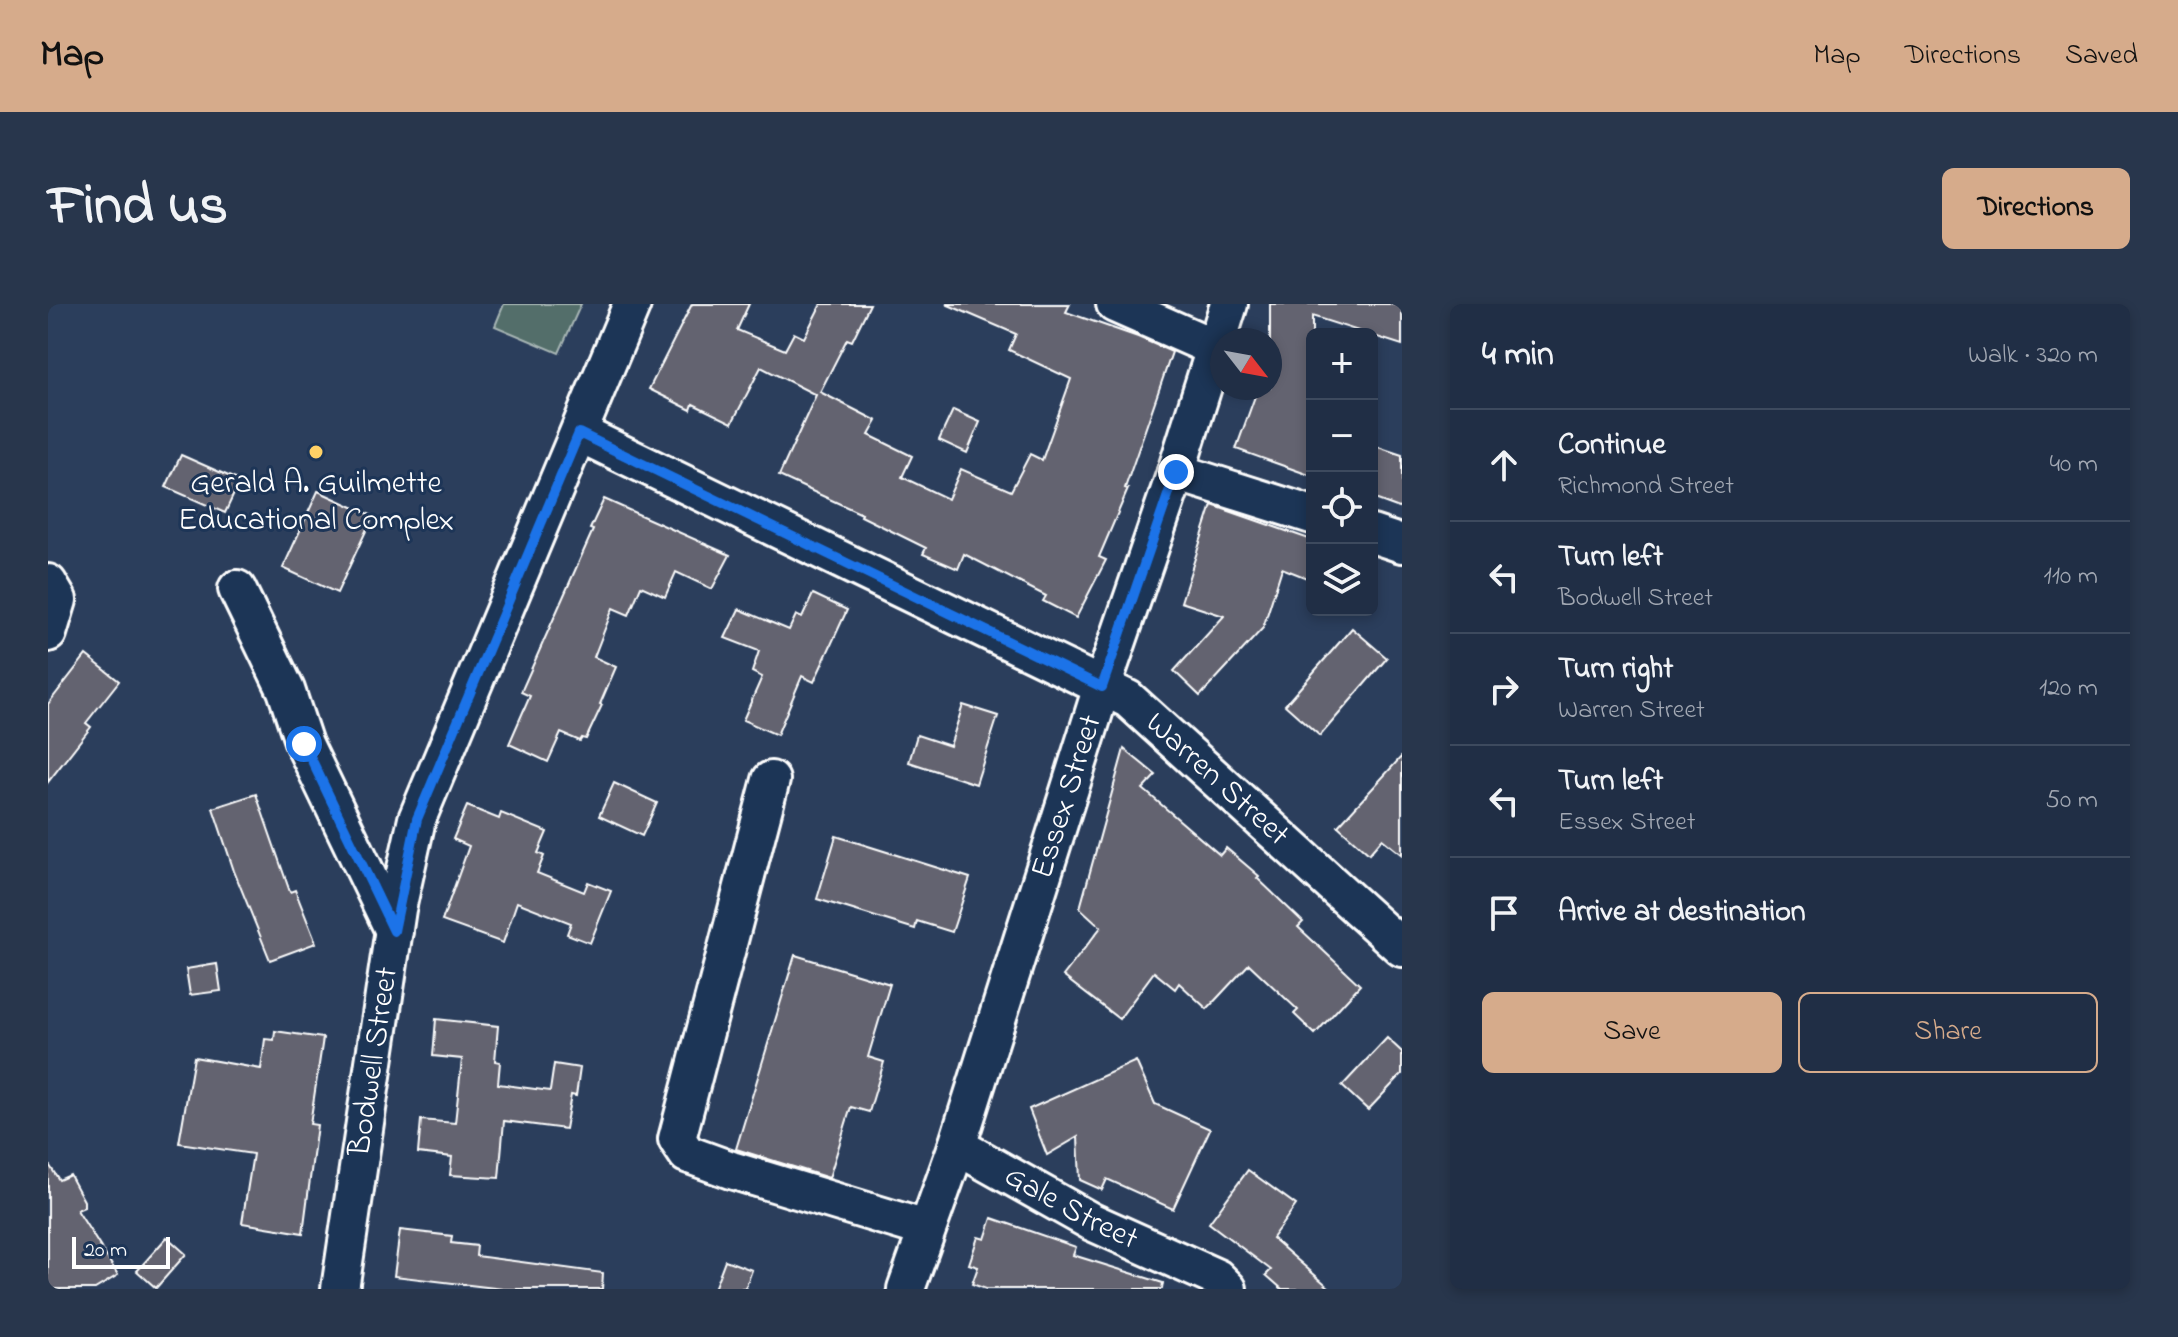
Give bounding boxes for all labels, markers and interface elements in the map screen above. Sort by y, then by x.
text: Map [40,28,104,84]
text: Map [1813,36,1861,77]
text: Directions [1905,36,2021,77]
text: Saved [2065,36,2138,77]
text: Find us [48,168,228,249]
button: Directions [1942,168,2130,249]
north arrow [1210,328,1282,400]
map controls [1306,328,1378,616]
button: + [1306,328,1378,400]
text: 4 min [1482,331,1554,381]
text: Walk · 320 m [1968,337,2098,375]
button: − [1306,400,1378,472]
text: Continue [1558,424,1666,468]
marker: Gerald A. Guilmette Educational Complex [307,443,325,461]
icon: ahead [1482,443,1526,487]
text: 40 m [2049,446,2098,484]
route end [1158,454,1194,490]
place label: Gerald A. Guilmette Educational Complex [178,461,454,545]
text: Richmond Street [1558,468,1734,506]
button: locate [1306,472,1378,544]
text: Turn left [1558,536,1663,580]
button: layers [1306,544,1378,616]
icon: left [1482,555,1526,599]
text: 110 m [2044,558,2098,596]
text: Bodwell Street [1558,580,1713,618]
text: Turn right [1558,648,1673,692]
icon: right [1482,667,1526,711]
text: 120 m [2039,670,2098,708]
text: Warren Street [1558,692,1705,730]
street label: Warren Street [1134,701,1300,858]
street label: Essex Street [1019,709,1115,885]
route start [286,726,322,762]
text: Turn left [1558,760,1663,804]
icon: left [1482,779,1526,823]
text: 50 m [2045,782,2098,820]
text: Essex Street [1558,804,1696,842]
icon: arrive [1482,891,1526,935]
text: Arrive at destination [1558,891,1806,935]
street label: Bodwell Street [337,963,412,1160]
button: Save [1482,992,1782,1073]
button: Share [1798,992,2098,1073]
street label: Gale Street [995,1154,1146,1263]
scale bar [72,1233,170,1269]
text: 20 m [84,1235,127,1267]

